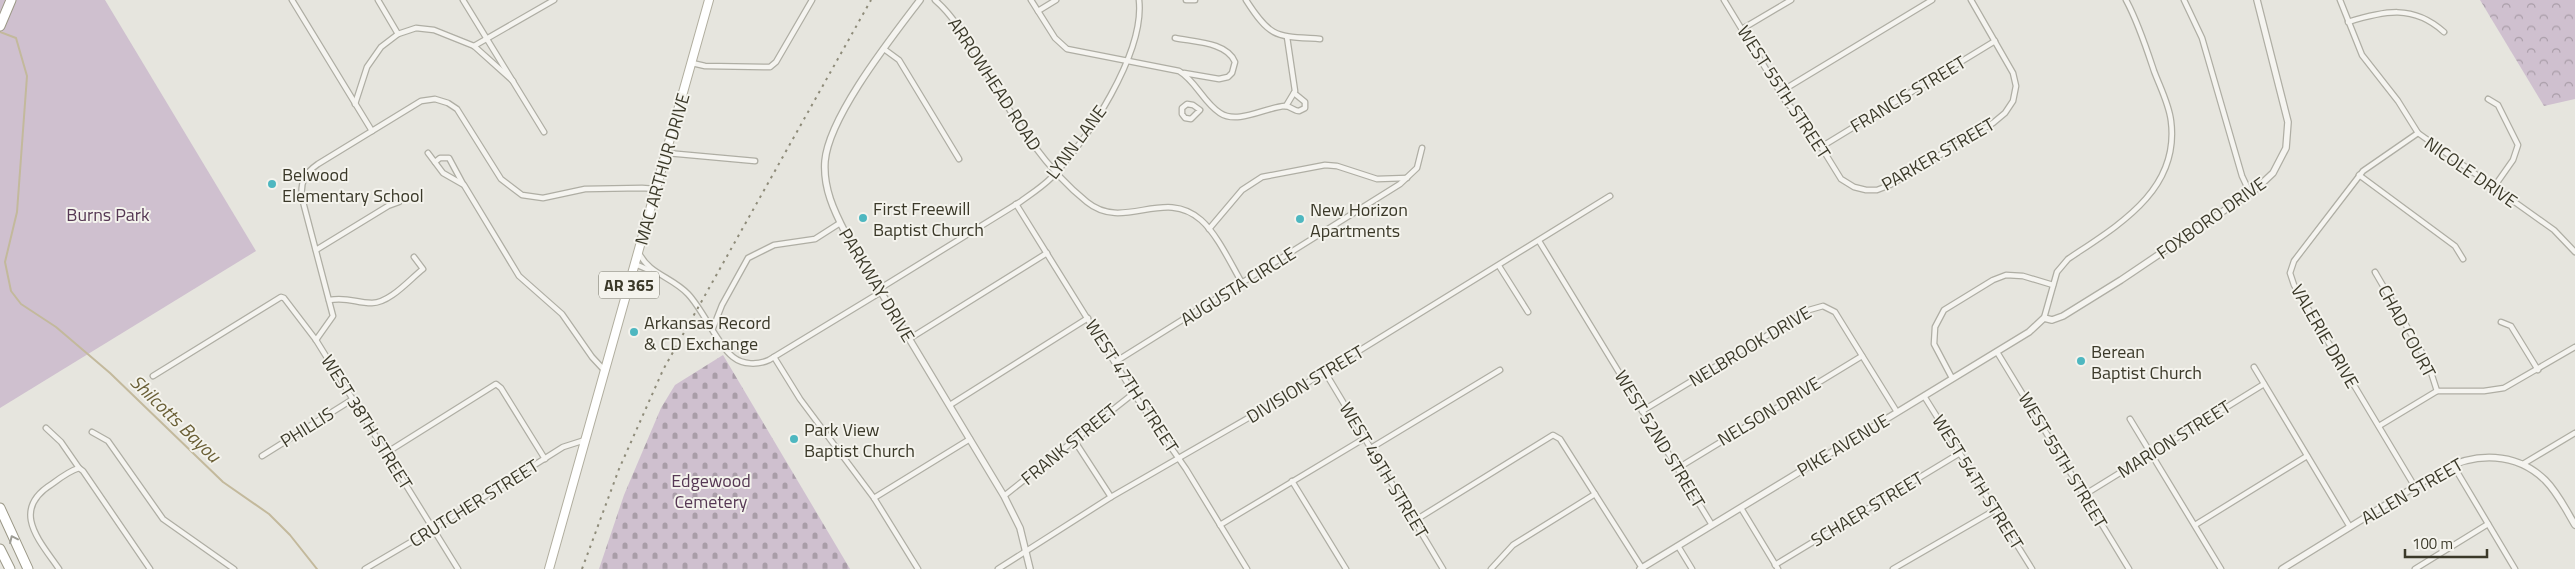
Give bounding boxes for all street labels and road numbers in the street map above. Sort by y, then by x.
street label: ARROWHEAD ROAD [942,12,1048,156]
street label: WEST 55TH STREET [1731,20,1838,165]
street label: FRANCIS STREET [1845,48,1972,139]
street label: MAC ARTHUR DRIVE [627,90,697,248]
street label: LYNN LANE [1039,99,1113,185]
street label: PARKER STREET [1876,110,2000,197]
street label: NICOLE DRIVE [2419,130,2523,214]
street label: FOXBORO DRIVE [2151,170,2271,266]
street label: PARKWAY DRIVE [832,223,922,347]
street label: AUGUSTA CIRCLE [1175,240,1301,332]
road number: AR 365 [599,272,659,298]
street label: VALERIE DRIVE [2284,279,2366,393]
street label: CHAD COURT [2371,280,2443,383]
street label: NELBROOK DRIVE [1684,299,1816,393]
street label: WEST 47TH STREET [1079,314,1186,459]
street label: DIVISION STREET [1241,338,1369,430]
street label: WEST 38TH STREET [315,349,420,495]
street label: WEST 52ND STREET [1608,365,1712,514]
street label: NELSON DRIVE [1712,370,1826,452]
street label: WEST 55TH STREET [2012,387,2115,534]
street label: MARION STREET [2112,393,2236,485]
street label: FRANK STREET [1015,396,1123,491]
street label: WEST 49TH STREET [1333,397,1436,544]
street label: PHILLIS [275,400,339,454]
street label: PIKE AVENUE [1792,407,1894,483]
street label: WEST 54TH STREET [1926,409,2031,555]
street label: ALLEN STREET [2356,451,2468,531]
street label: CRUTCHER STREET [404,452,544,554]
street label: SCHAER STREET [1806,464,1929,553]

